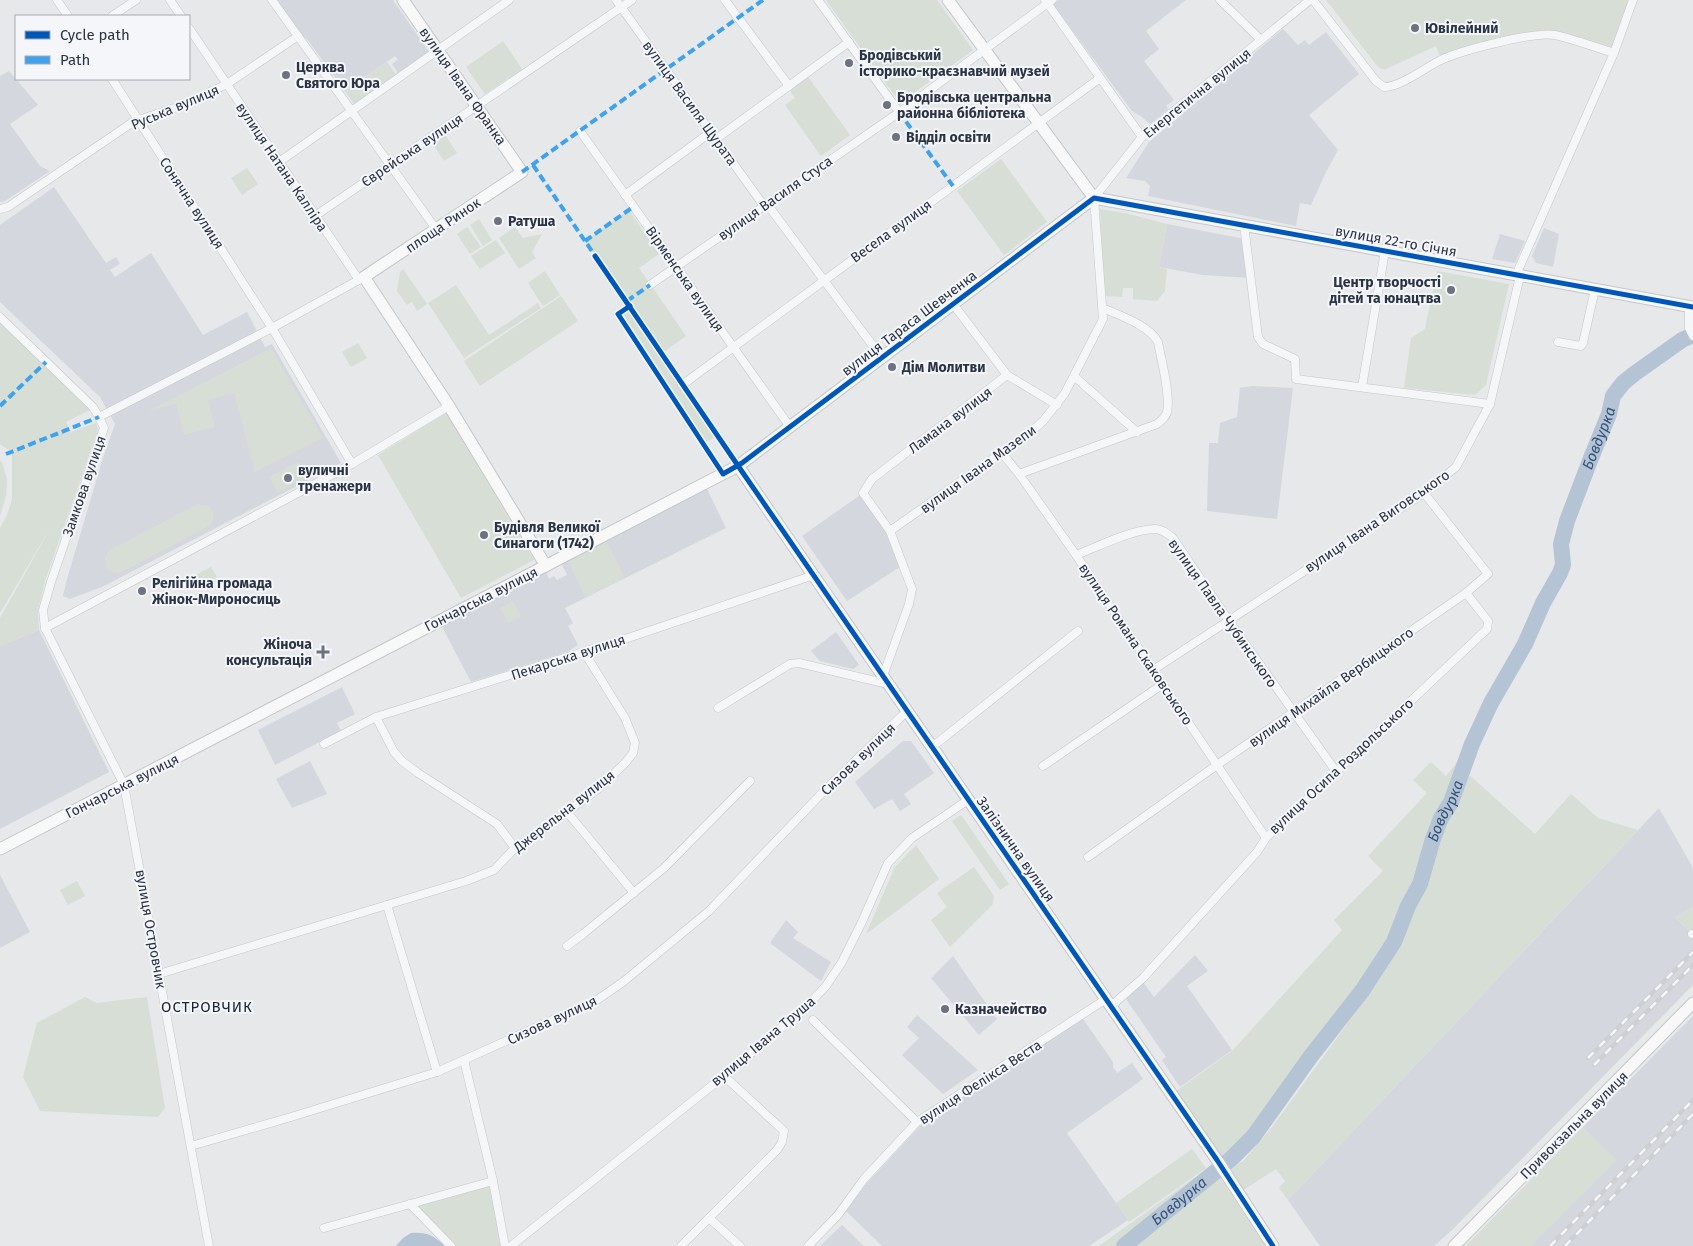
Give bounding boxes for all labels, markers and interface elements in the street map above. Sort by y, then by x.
legend [15,15,190,80]
place label: Ювілейний [1425,20,1499,37]
marker: Ювілейний [1409,22,1421,34]
street label: вулиця Івана Франка [416,24,510,148]
text: Cycle path [60,26,130,44]
street label: вулиця Василя Щурата [639,38,741,169]
street label: Енергетична вулиця [1140,45,1255,142]
place label: Бродівський історико-краєзнавчий музей [859,47,1050,80]
text: Path [60,51,90,69]
marker: Бродівський історико-краєзнавчий музей [843,57,855,69]
place label: Церква Святого Юра [296,59,380,92]
marker: Церква Святого Юра [280,69,292,81]
street label: Руська вулиця [129,81,222,134]
place label: Бродівська центральна районна бібліотека [897,89,1052,122]
marker: Бродівська центральна районна бібліотека [881,99,893,111]
street label: вулиця Натана Калліра [232,100,331,235]
street label: Єврейська вулиця [358,110,466,191]
place label: Відділ освіти [906,129,991,146]
marker: Відділ освіти [890,131,902,143]
street label: вулиця Василя Стуса [715,153,836,244]
street label: Сонячна вулиця [156,154,228,252]
street label: площа Ринок [402,194,485,257]
street label: Весела вулиця [847,196,935,267]
place label: Ратуша [508,213,556,230]
marker: Ратуша [492,215,504,227]
street label: вулиця 22-го Січня [1334,222,1458,261]
street label: Вірменська вулиця [642,223,727,335]
street label: вулиця Тараса Шевченка [838,267,980,380]
place label: Центр творчості дітей та юнацтва [1330,274,1441,307]
marker: Центр творчості дітей та юнацтва [1445,284,1457,296]
place label: Дім Молитви [901,359,985,376]
marker: Дім Молитви [886,361,898,373]
street label: Ламана вулиця [905,383,995,457]
water label: Бовдурка [1578,405,1619,472]
street label: вулиця Івана Мазепи [917,422,1040,517]
street label: Замкова вулиця [59,434,110,539]
place label: вуличні тренажери [298,462,371,495]
street label: вулиця Івана Виговського [1302,466,1453,576]
marker: вуличні тренажери [282,472,294,484]
place label: Будівля Великої Синагоги (1742) [494,519,601,552]
marker: Будівля Великої Синагоги (1742) [478,529,490,541]
street label: вулиця Павла Чубинського [1165,535,1281,691]
street label: вулиця Романа Скаковського [1075,560,1196,728]
street label: Гончарська вулиця [422,564,541,635]
place label: Релігійна громада Жінок-Мироносиць [151,575,281,608]
marker: Релігійна громада Жінок-Мироносиць [136,585,148,597]
street label: вулиця Михайла Вербицького [1246,624,1417,751]
street label: Пекарська вулиця [509,631,627,684]
place label: Жіноча консультація [226,636,312,669]
marker: Жіноча консультація [316,645,330,659]
street label: вулиця Осипа Роздольського [1266,695,1417,838]
street label: Сизова вулиця [818,720,899,799]
street label: Гончарська вулиця [63,751,182,822]
street label: Джерельна вулиця [510,767,618,857]
water label: Бовдурка [1424,778,1467,844]
street label: Залізнична вулиця [973,793,1058,905]
street label: вулиця Островчик [132,868,169,991]
street label: Сизова вулиця [505,992,600,1049]
street label: вулиця Івана Труша [708,993,819,1090]
district label: ОСТРОВЧИК [161,998,253,1016]
place label: Казначейство [955,1001,1047,1018]
marker: Казначейство [939,1003,951,1015]
street label: вулиця Фелікса Веста [916,1036,1045,1128]
street label: Привокзальна вулиця [1517,1068,1632,1183]
water label: Бовдурка [1148,1173,1210,1229]

